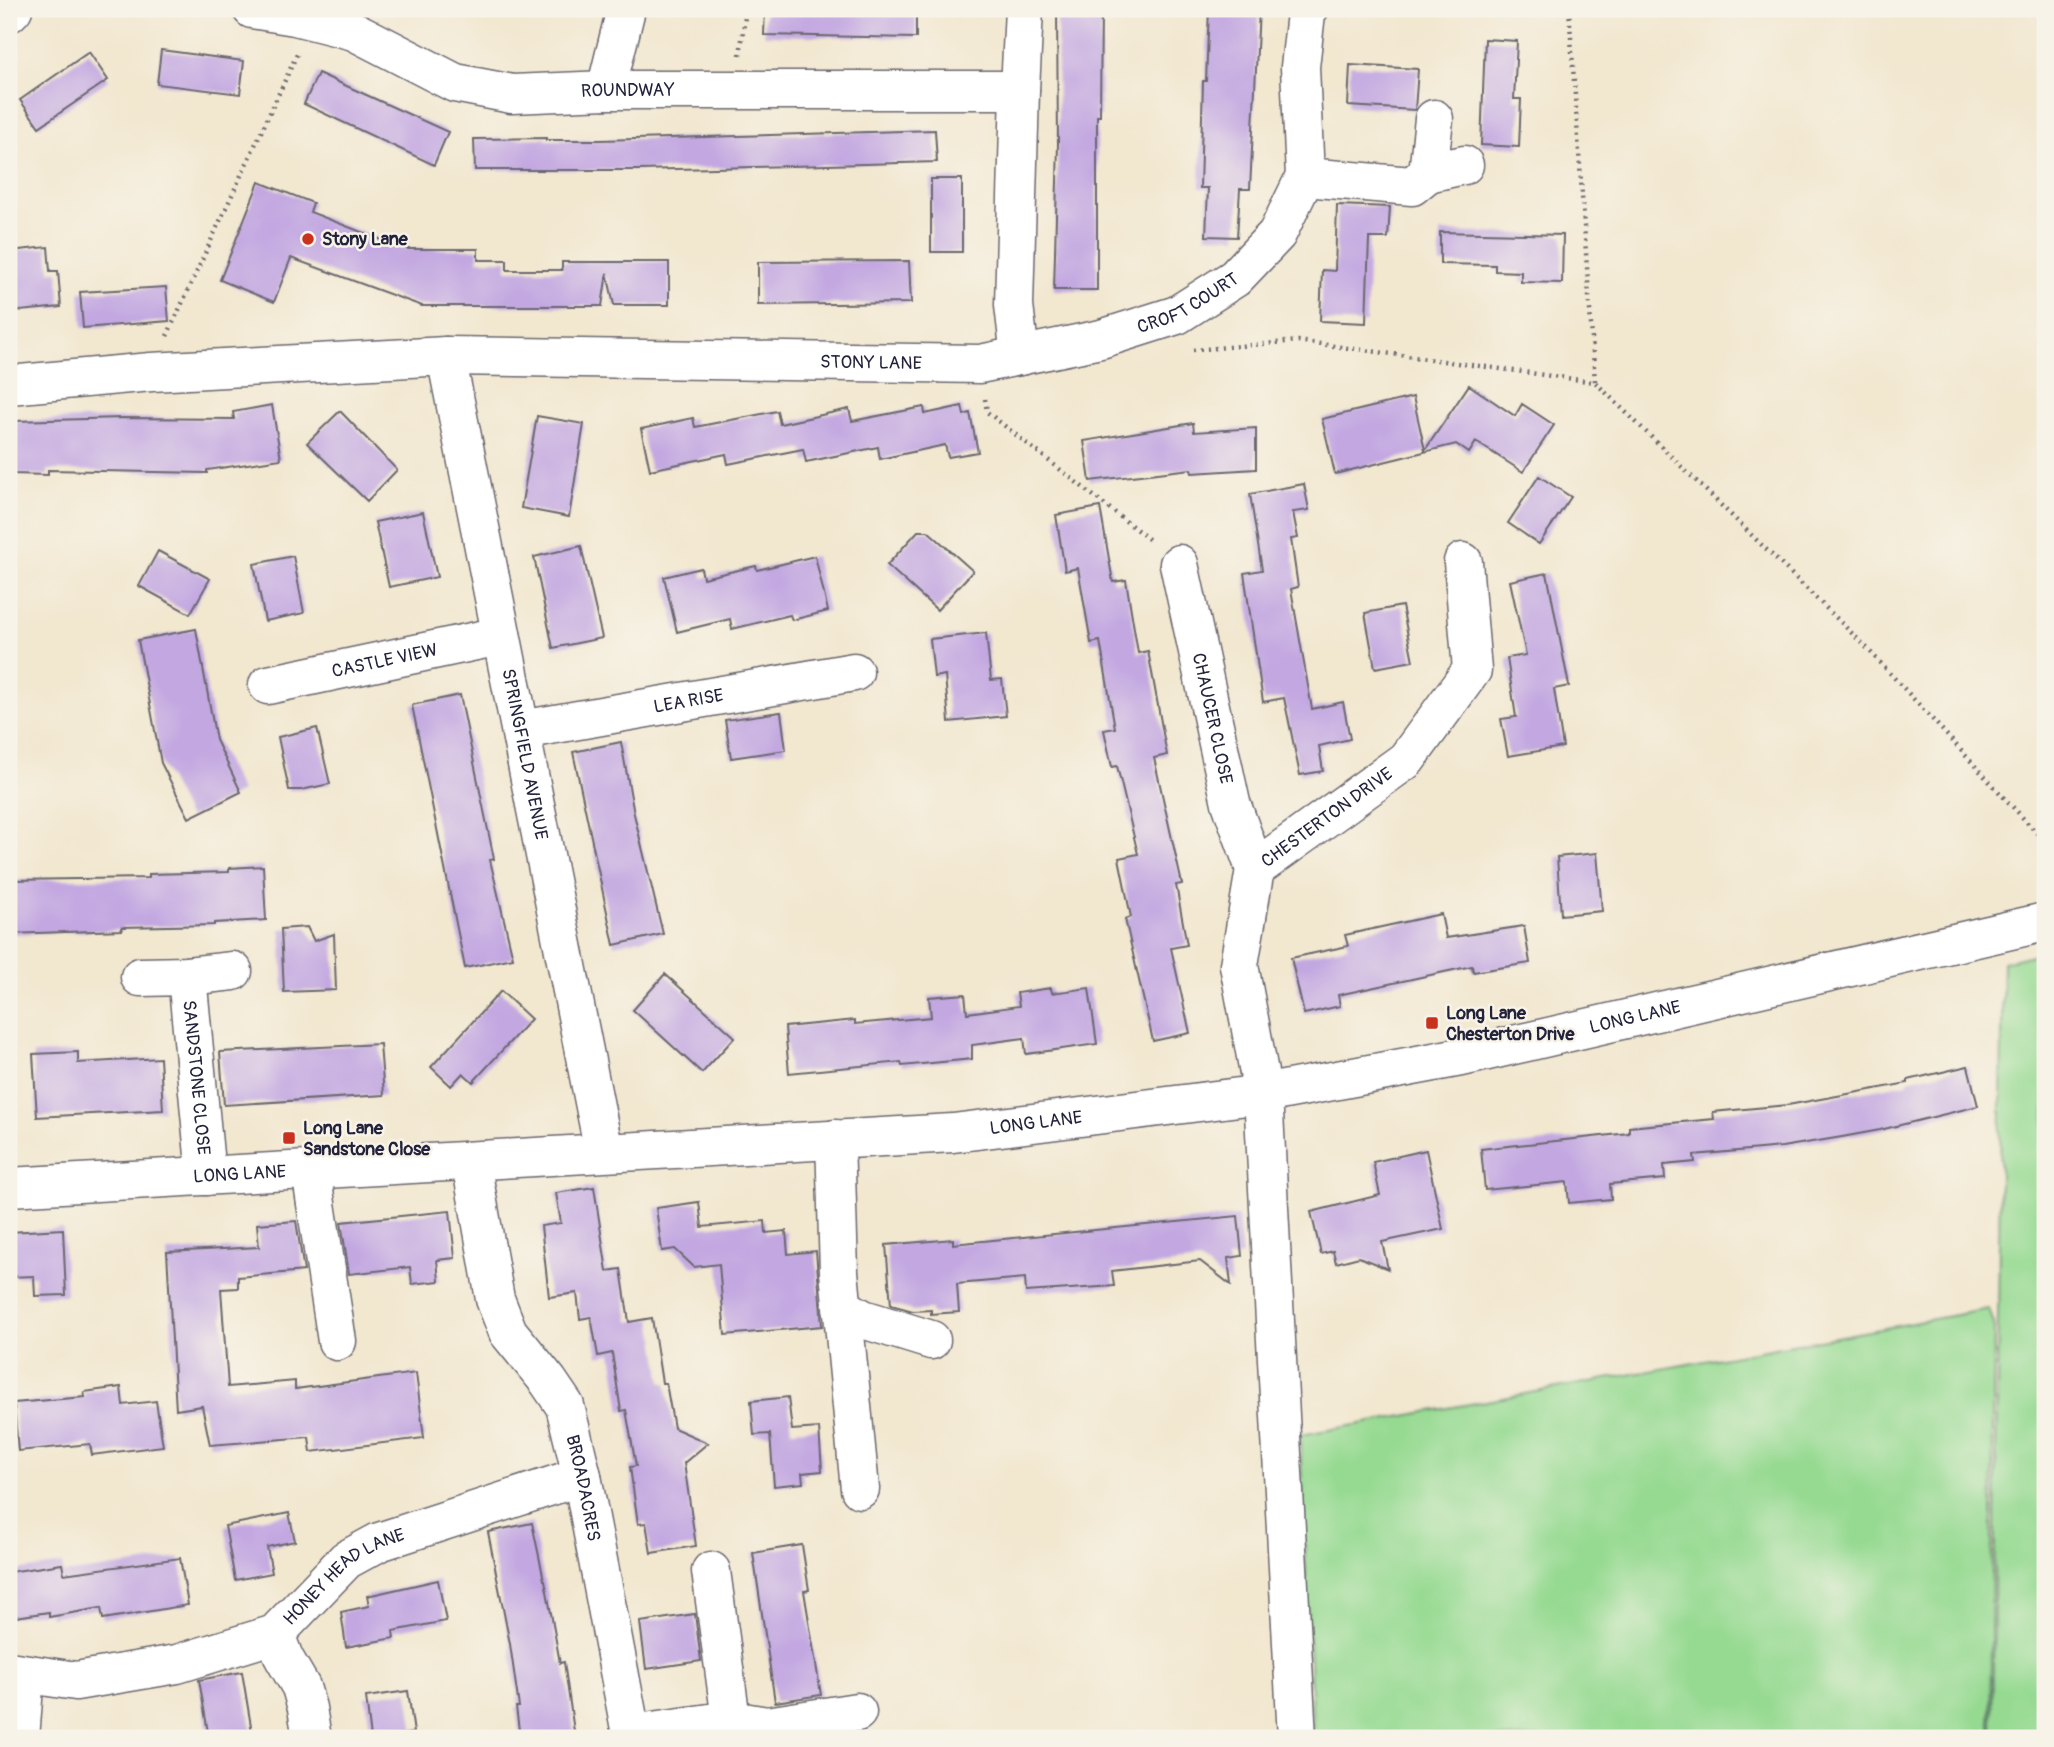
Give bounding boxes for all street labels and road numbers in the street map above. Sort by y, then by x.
street label: ROUNDWAY [581,79,675,103]
street label: CROFT COURT [1134,268,1243,339]
street label: STONY LANE [820,351,922,375]
street label: CASTLE VIEW [330,639,439,683]
street label: CHAUCER CLOSE [1187,651,1238,786]
street label: SPRINGFIELD AVENUE [496,667,553,842]
street label: LEA RISE [652,684,725,719]
street label: CHESTERTON DRIVE [1257,762,1397,873]
street label: LONG LANE [1587,996,1683,1039]
street label: SANDSTONE CLOSE [177,999,215,1156]
street label: LONG LANE [988,1106,1083,1140]
street label: LONG LANE [193,1160,287,1188]
street label: BROADACRES [560,1432,605,1543]
street label: HONEY HEAD LANE [278,1523,408,1630]

